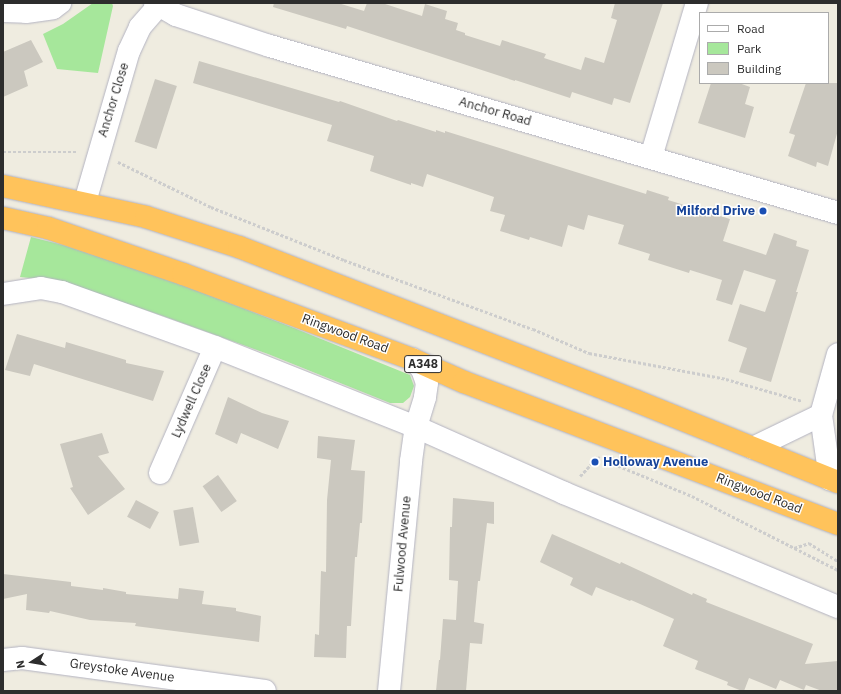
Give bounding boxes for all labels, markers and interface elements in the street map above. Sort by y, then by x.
legend [699,12,829,84]
text: Road [737,21,765,36]
text: Park [737,41,761,56]
street label: Anchor Close [95,61,133,139]
text: Building [737,61,781,76]
street label: Anchor Road [457,94,533,130]
place label: Milford Drive [676,203,755,219]
marker: Milford Drive [758,206,768,216]
street label: Ringwood Road [300,311,390,357]
road number: A348 [404,354,442,374]
street label: Lydwell Close [169,362,215,440]
place label: Holloway Avenue [603,454,708,470]
marker: Holloway Avenue [590,457,600,467]
street label: Ringwood Road [714,470,804,518]
street label: Fulwood Avenue [391,495,415,593]
north arrow [12,642,52,682]
street label: Greystoke Avenue [69,656,175,686]
text: N [13,659,28,670]

